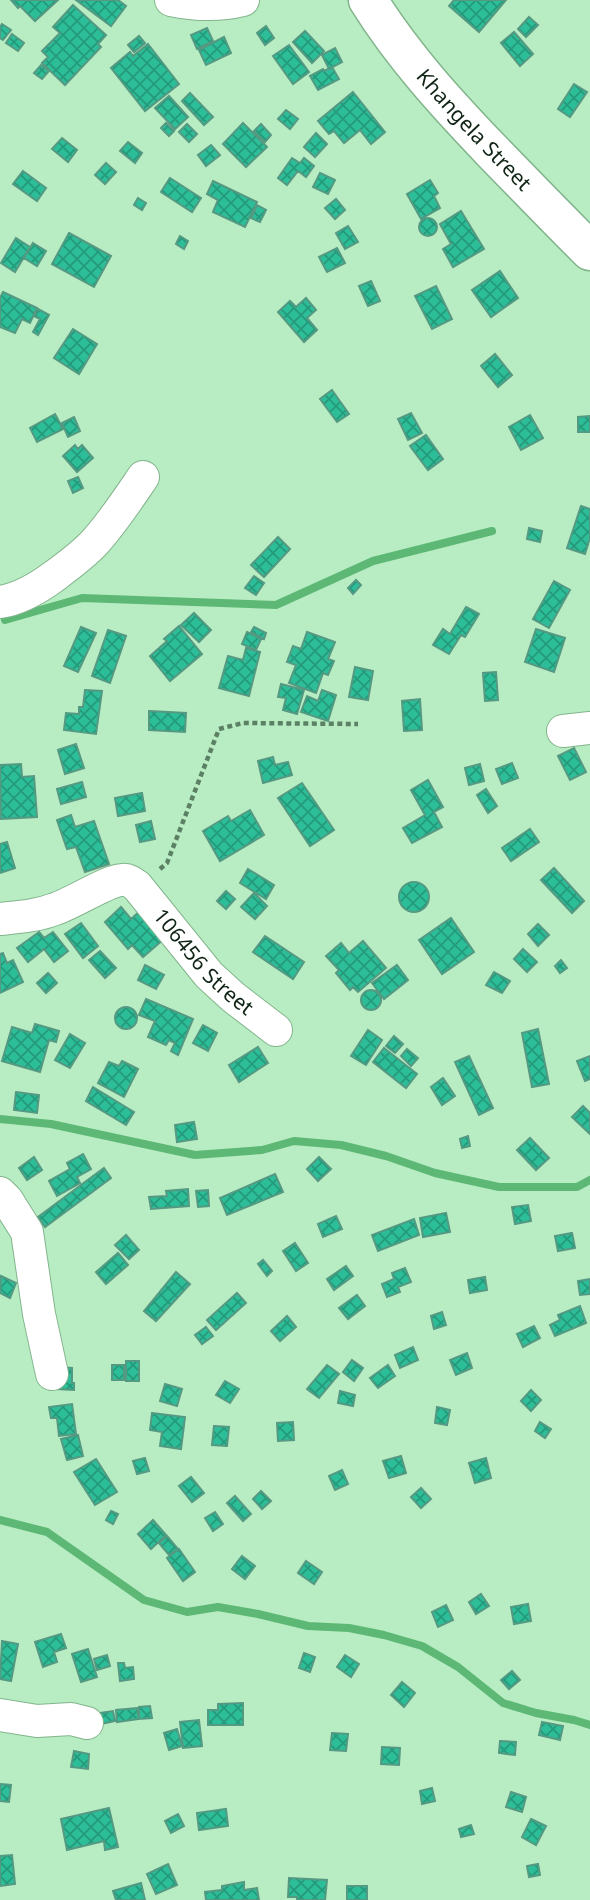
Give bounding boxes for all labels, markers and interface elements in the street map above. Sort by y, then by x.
street label: Khangela Street [411,63,538,197]
street label: 106456 Street [148,902,260,1021]

